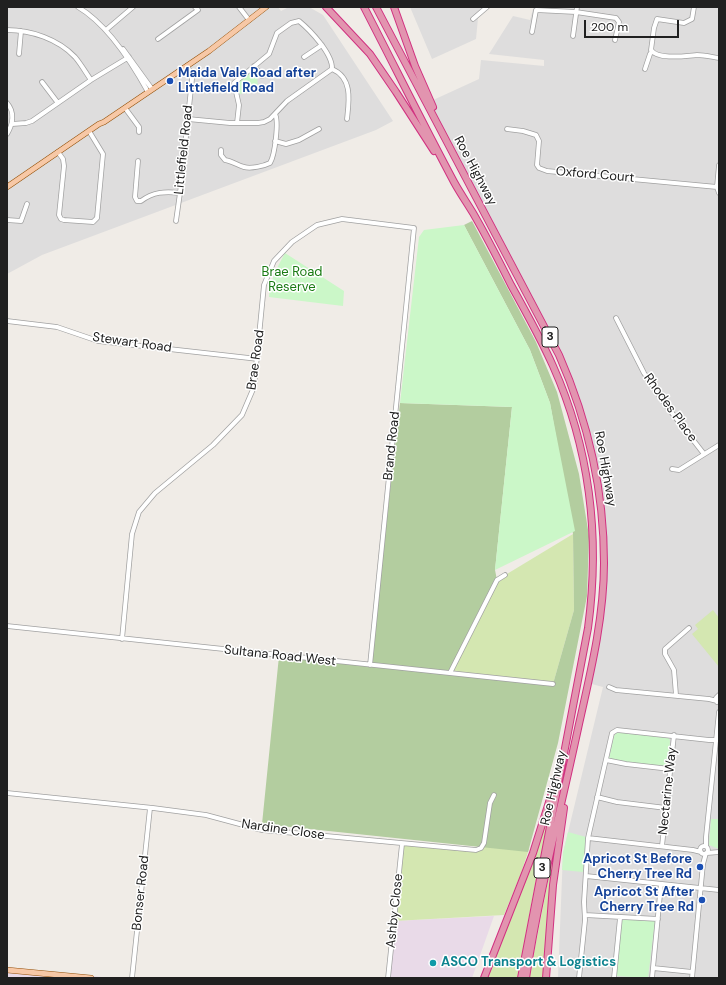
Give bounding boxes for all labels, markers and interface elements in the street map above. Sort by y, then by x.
scale bar [586,12,681,38]
text: 200 m [591,19,628,35]
place label: Maida Vale Road after Littlefield Road [178,66,316,97]
marker: Maida Vale Road after Littlefield Road [165,76,175,86]
street label: Littlefield Road [172,104,196,196]
street label: Roe Highway [450,134,500,208]
street label: Oxford Court [555,164,635,186]
park label: Brae Road Reserve [262,265,322,296]
road number: 3 [542,327,558,347]
street label: Brae Road [244,329,268,391]
street label: Stewart Road [91,330,173,356]
street label: Rhodes Place [640,371,700,445]
street label: Brand Road [381,411,403,481]
street label: Roe Highway [591,430,619,508]
street label: Sultana Road West [223,642,337,670]
street label: Nectarine Way [656,746,680,836]
street label: Roe Highway [538,749,570,827]
street label: Nardine Close [240,816,326,844]
place label: Apricot St Before Cherry Tree Rd [583,852,692,883]
street label: Bonser Road [129,855,153,931]
road number: 3 [534,858,550,878]
marker: Apricot St Before Cherry Tree Rd [695,862,705,872]
street label: Ashby Close [383,873,407,949]
place label: Apricot St After Cherry Tree Rd [594,885,694,916]
marker: Apricot St After Cherry Tree Rd [697,895,707,905]
place label: ASCO Transport & Logistics [441,955,616,971]
marker: ASCO Transport & Logistics [428,958,438,968]

